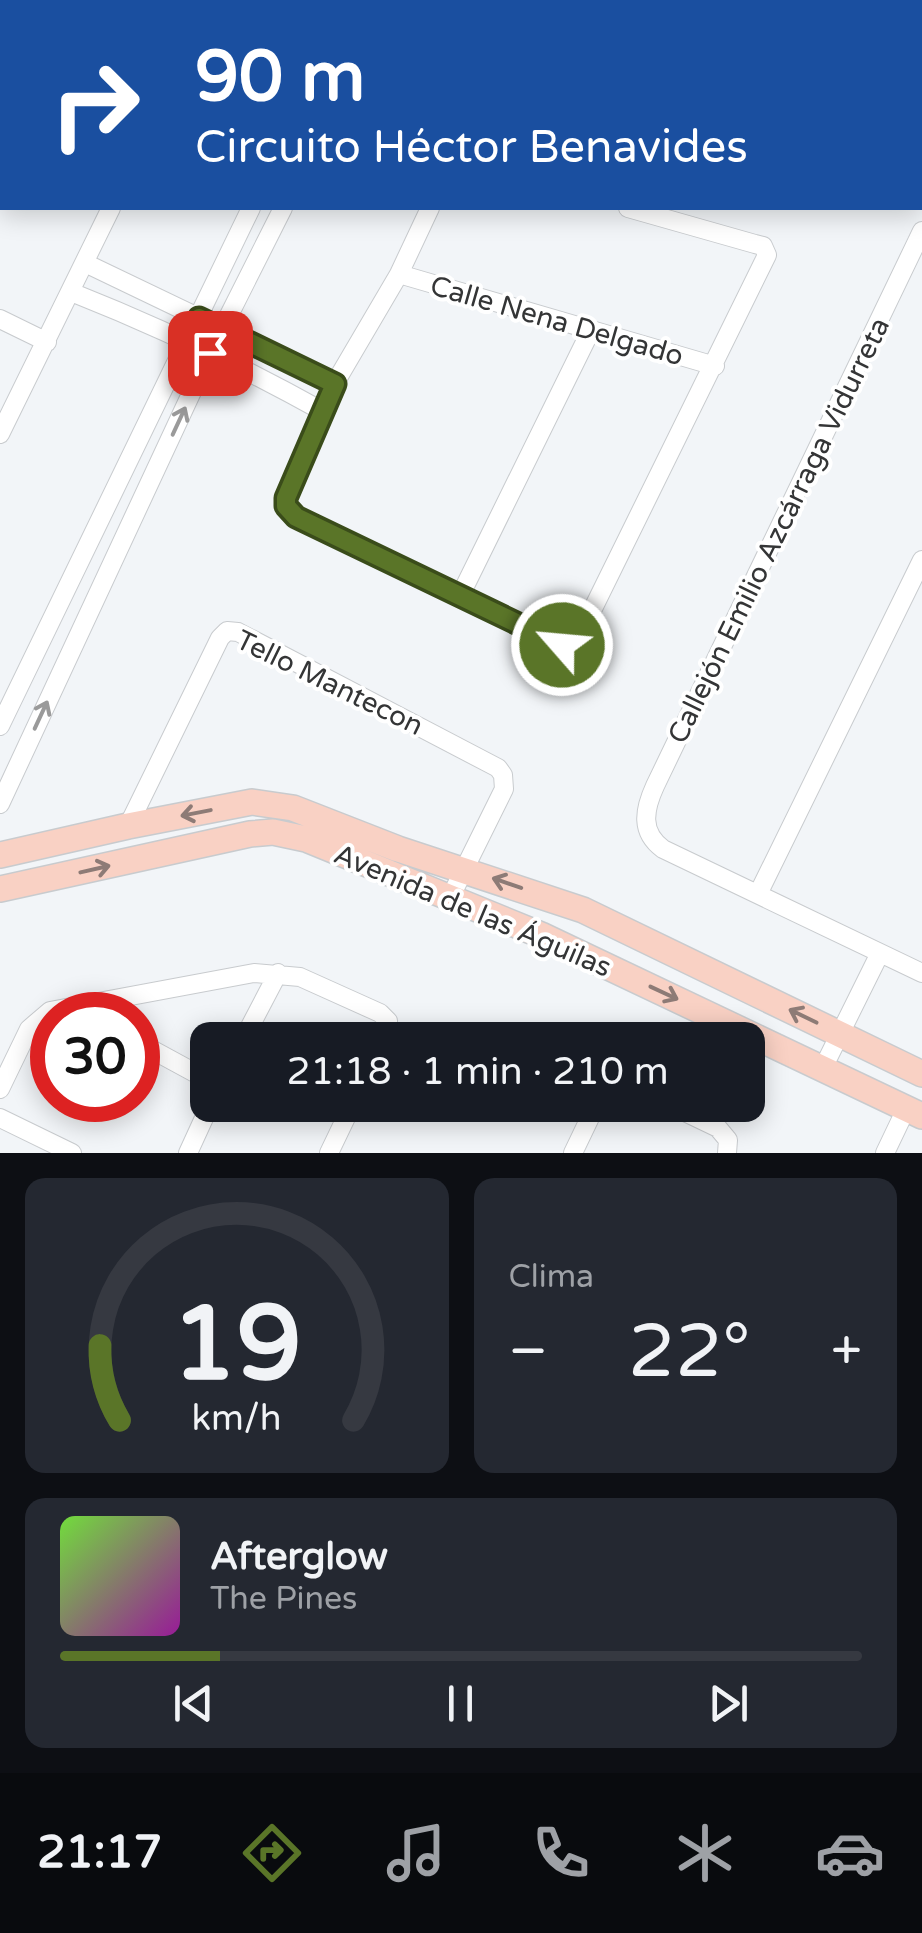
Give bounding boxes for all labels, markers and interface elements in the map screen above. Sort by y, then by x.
text: 90 m [195,36,365,120]
icon: right [30,40,160,170]
text: Circuito Héctor Benavides [195,121,748,175]
street label: Calle Nena Delgado [426,269,687,373]
pin [168,311,253,396]
street label: Callejón Emilio Azcárraga Vidurreta [661,312,897,749]
icon: arrive [183,326,238,381]
one-way arrow [170,407,189,437]
position arrow [510,593,614,697]
street label: Tello Mantecon [230,623,429,743]
one-way arrow [33,701,52,731]
one-way arrow [181,804,213,823]
street label: Avenida de las Águilas [329,837,616,985]
one-way arrow [78,859,110,877]
one-way arrow [491,872,523,890]
one-way arrow [648,984,678,1003]
speed limit sign: 30 [30,992,160,1122]
one-way arrow [788,1006,818,1025]
text: 21:18 · 1 min · 210 m [286,1049,669,1095]
text: Clima [509,1258,594,1296]
text: 19 [171,1283,302,1408]
text: 22° [628,1307,751,1397]
text: − [509,1319,548,1385]
text: + [831,1319,862,1385]
text: km/h [192,1397,282,1440]
text: Afterglow [210,1534,388,1580]
text: The Pines [210,1580,357,1618]
icon: previous [166,1676,221,1731]
icon: pause [433,1676,488,1731]
icon: next [701,1676,756,1731]
icon: directions [237,1818,307,1888]
icon: music [381,1818,451,1888]
icon: phone [526,1818,596,1888]
icon: climate [670,1818,740,1888]
icon: car [815,1818,885,1888]
text: 21:17 [37,1826,162,1880]

